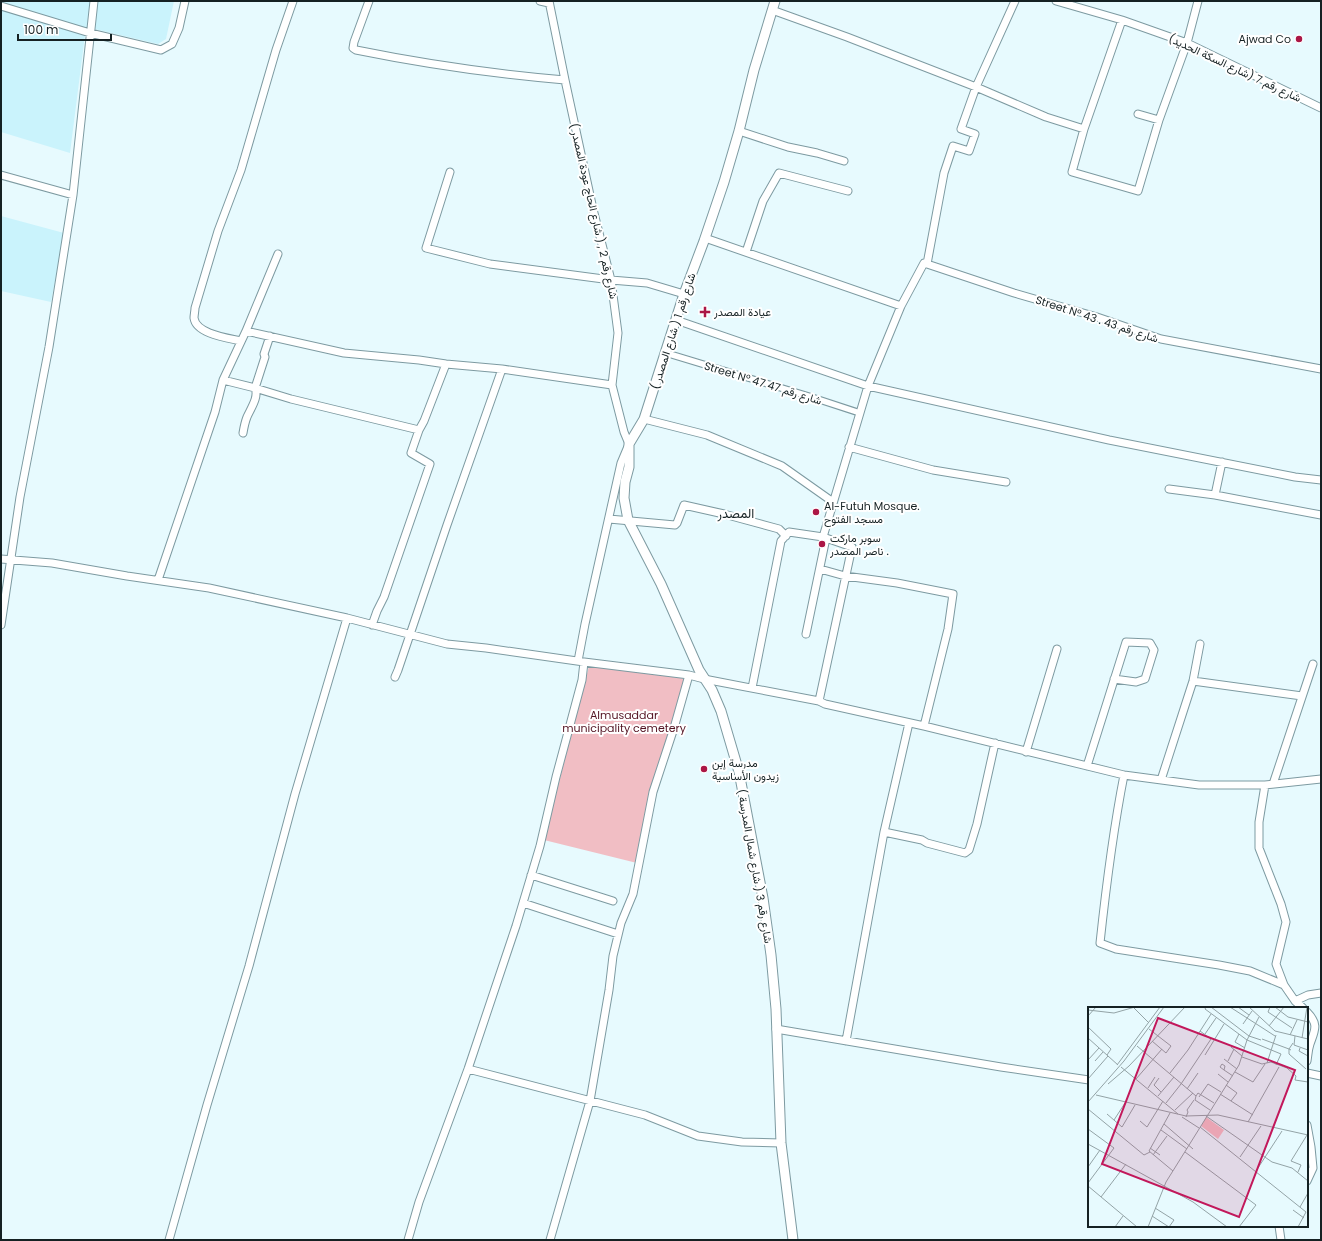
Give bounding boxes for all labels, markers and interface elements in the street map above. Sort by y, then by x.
scale bar [18,16,111,42]
text: 100 m [24,21,58,38]
street label: شارع رقم 7 (شارع السكة الحديد) [1166,30,1304,106]
place label: Ajwad Co [1238,31,1291,47]
marker: Ajwad Co [1294,34,1304,44]
street label: شارع رقم 2 , ( شارع الحاج عودة المصدر ) [566,122,622,301]
street label: شارع رقم 1 ( شارع المصدر ) [647,270,699,391]
street label: Street N° 43 . شارع رقم 43 [1033,292,1161,347]
place label: عيادة المصدر [713,304,771,320]
marker: عيادة المصدر [699,306,711,318]
street label: Street N° 47 شارع رقم 47 [702,357,824,409]
place label: Al-Futuh Mosque. مسجد الفتوح [824,498,920,527]
district label: المصدر [717,504,754,523]
marker: Al-Futuh Mosque. مسجد الفتوح [811,507,821,517]
place label: سوبر ماركت ناصر المصدر . [829,530,889,559]
marker: سوبر ماركت ناصر المصدر . [817,539,827,549]
park label: Almusaddar municipality cemetery [562,707,687,736]
place label: مدرسة إبن زيدون الأساسية [712,755,779,784]
marker: مدرسة إبن زيدون الأساسية [699,764,709,774]
street label: شارع رقم 3 ( شارع شمال المدرسة ) [734,788,777,945]
inset map [1088,1007,1308,1227]

